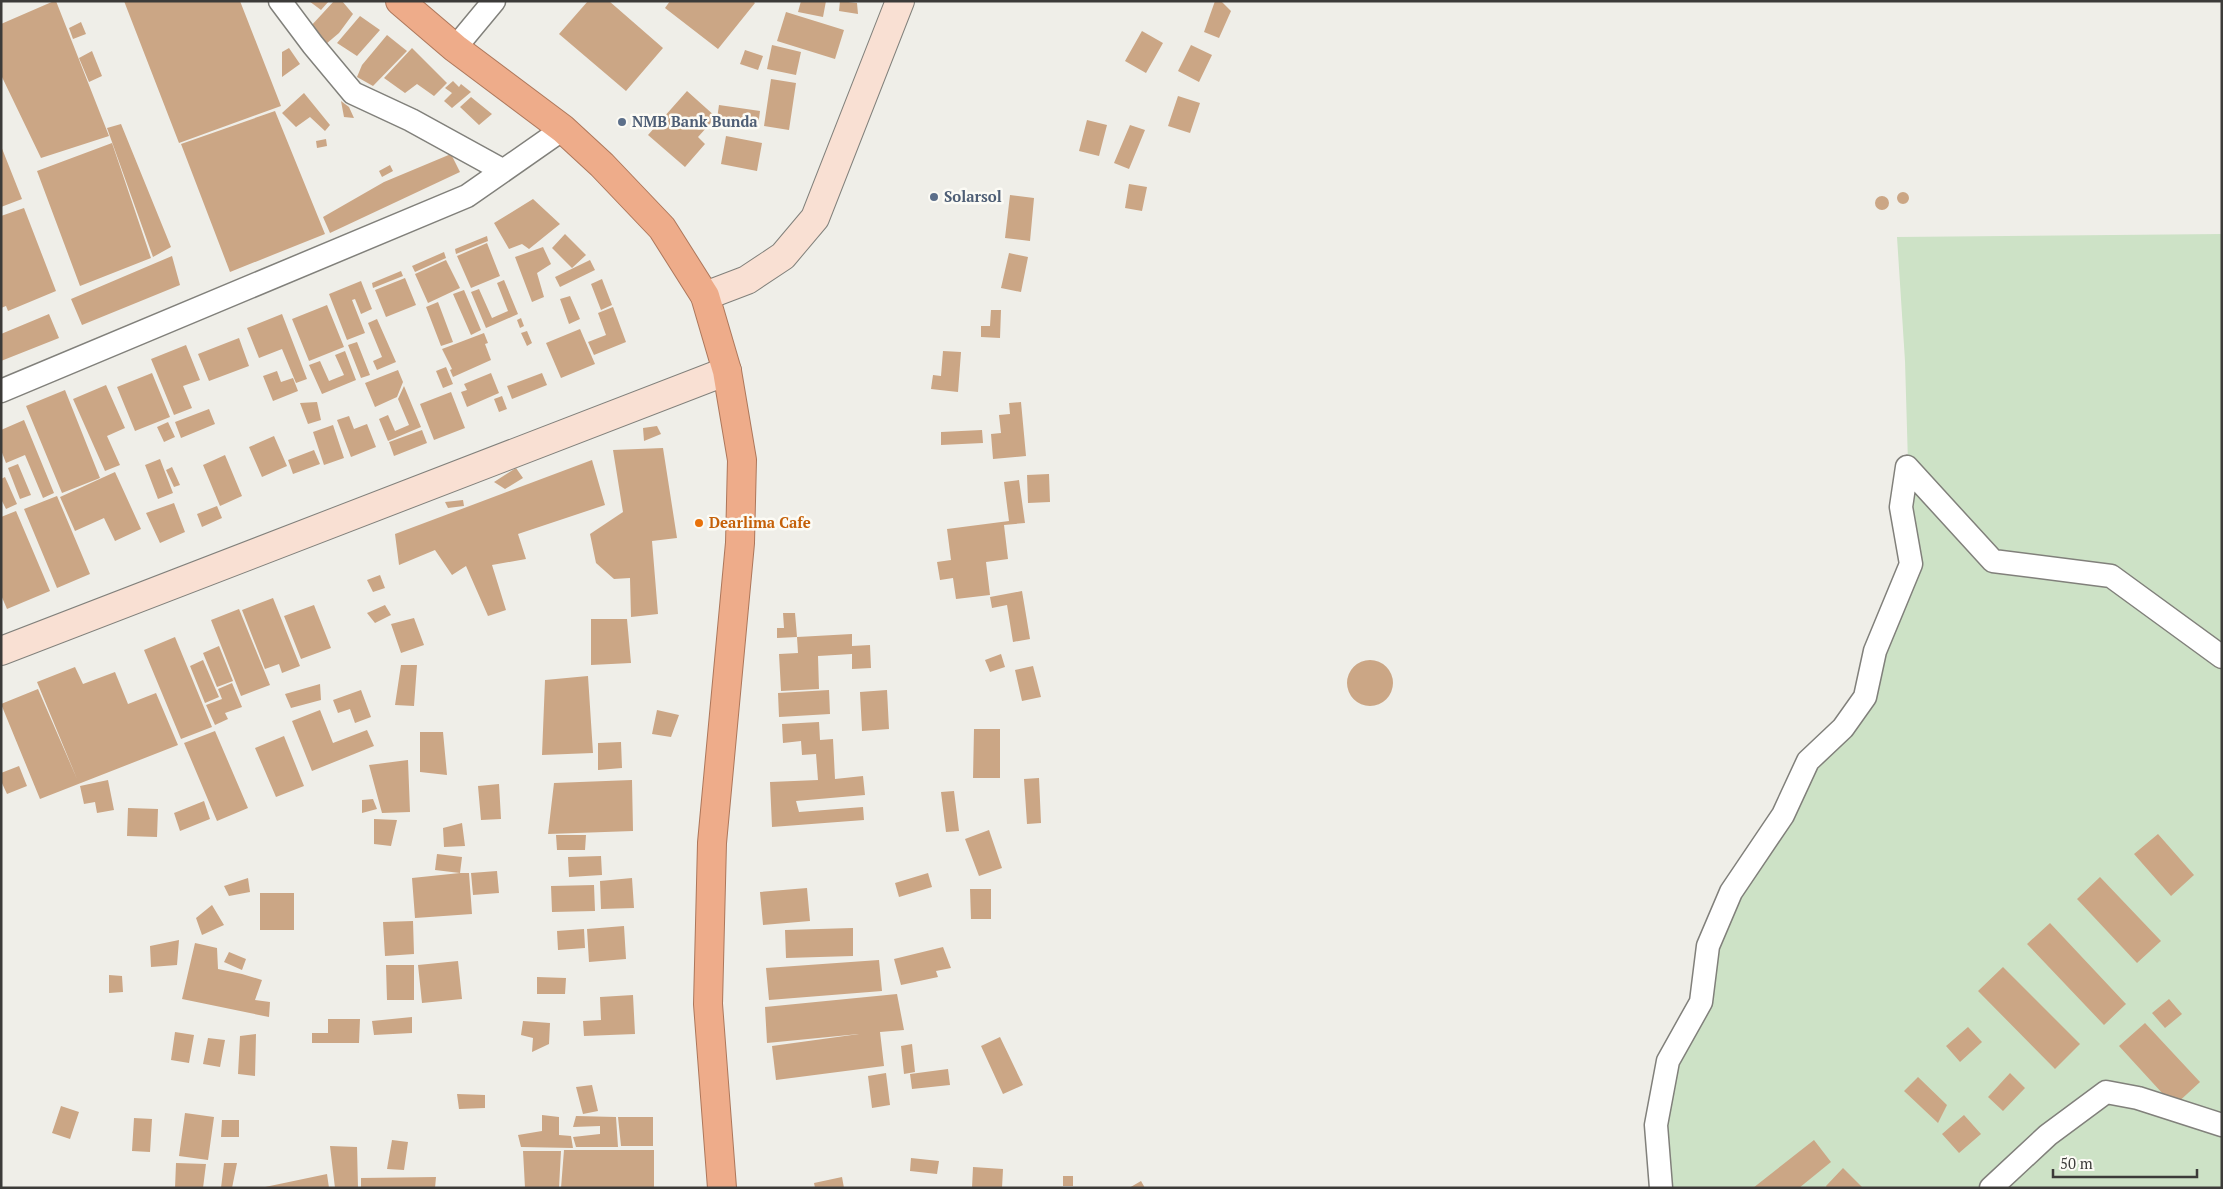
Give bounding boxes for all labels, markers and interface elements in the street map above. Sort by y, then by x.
place label: NMB Bank Bunda [632,111,758,131]
marker: NMB Bank Bunda [616,116,628,128]
place label: Solarsol [944,186,1002,206]
marker: Solarsol [928,191,940,203]
place label: Dearlima Cafe [709,512,811,532]
marker: Dearlima Cafe [693,517,705,529]
scale bar [2053,1146,2197,1178]
text: 50 m [2060,1153,2093,1173]

